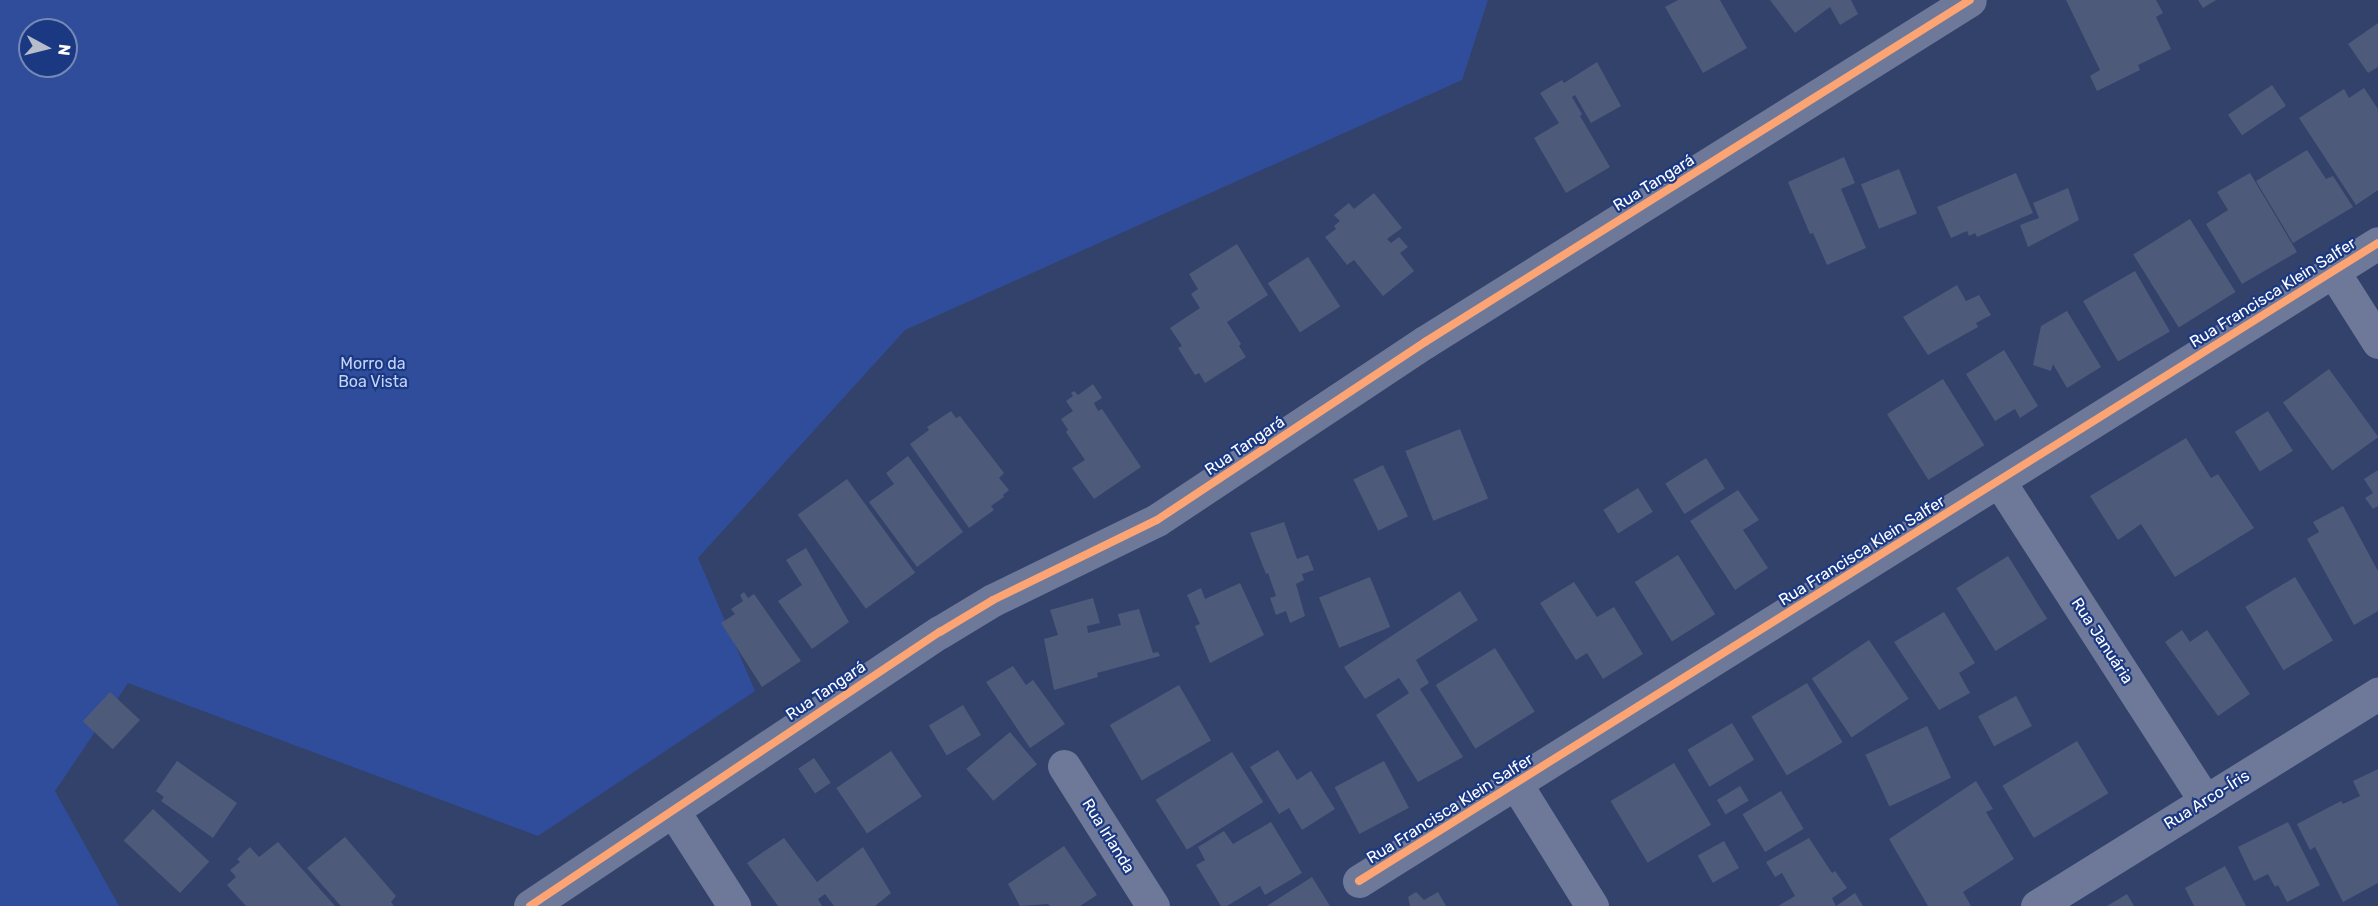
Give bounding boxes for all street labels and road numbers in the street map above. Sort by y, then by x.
street label: Rua Tangará [1610,150,1698,216]
street label: Rua Francisca Klein Salfer [2186,234,2360,352]
street label: Rua Tangará [1201,412,1289,480]
street label: Rua Francisca Klein Salfer [1775,492,1949,610]
street label: Rua Januária [2067,594,2137,688]
street label: Rua Tangará [782,657,870,725]
street label: Rua Francisca Klein Salfer [1363,750,1537,868]
street label: Rua Arco-Íris [2161,766,2253,834]
street label: Rua Irlanda [1078,795,1138,877]

